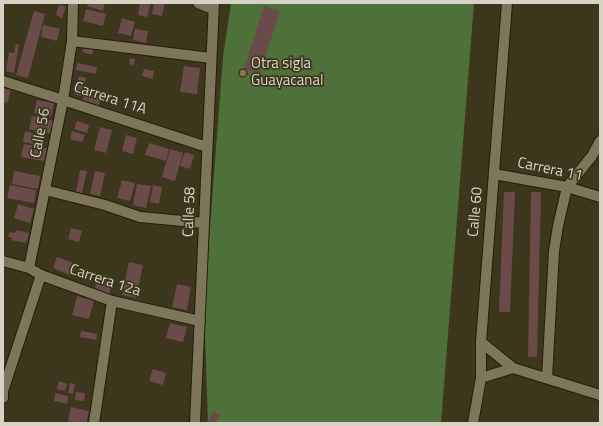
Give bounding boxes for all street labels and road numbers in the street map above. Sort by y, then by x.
street label: Carrera 11A [71,79,149,119]
street label: Calle 56 [27,107,55,159]
street label: Carrera 11 [516,154,584,186]
street label: Calle 60 [465,186,487,238]
street label: Calle 58 [180,187,200,237]
street label: Carrera 12a [67,261,143,301]

